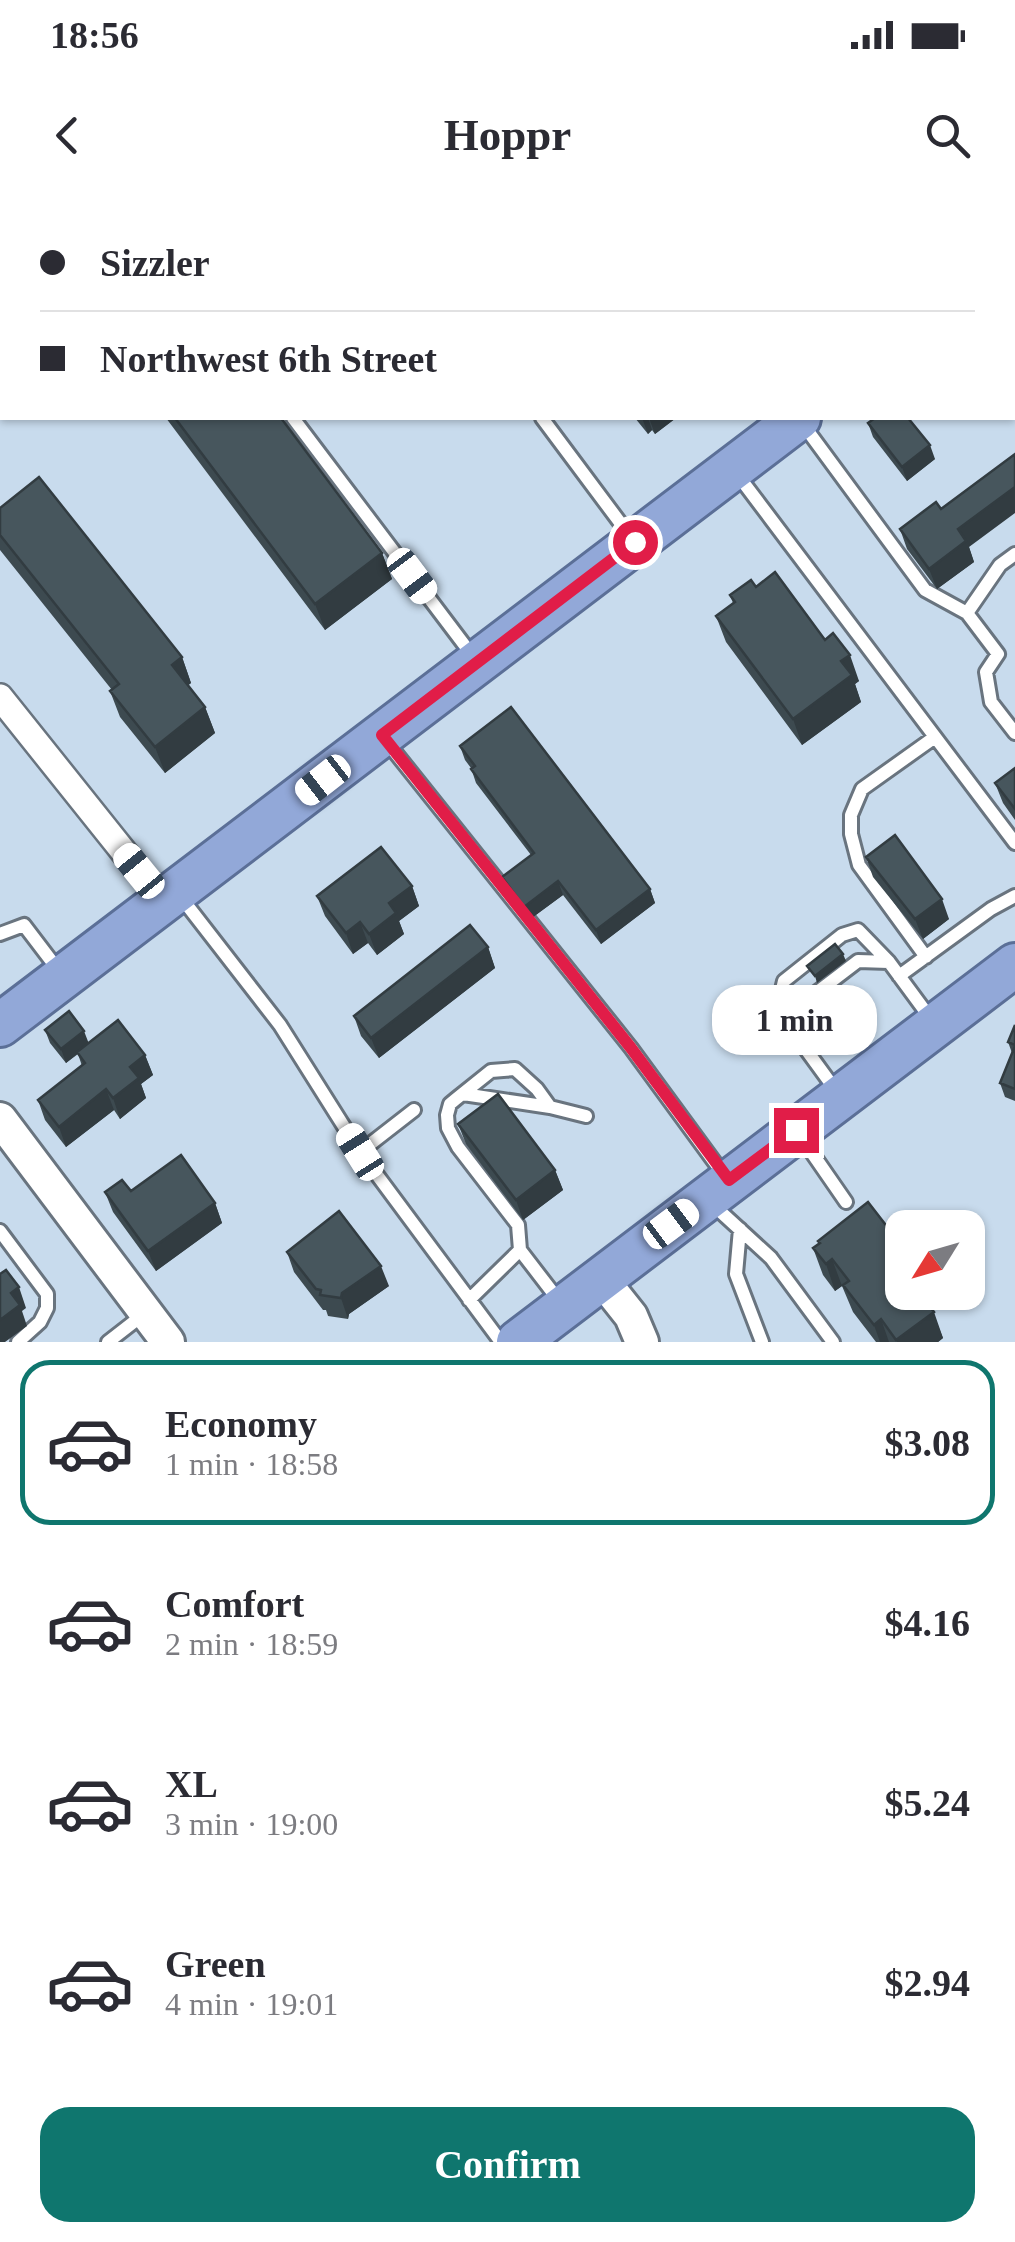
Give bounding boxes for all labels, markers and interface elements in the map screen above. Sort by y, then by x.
text: 18:56 [50,14,139,56]
icon: back [40,108,95,163]
icon: search [920,108,975,163]
text: Hoppr [444,110,571,160]
text: Sizzler [100,242,210,284]
text: Northwest 6th Street [100,338,437,380]
route start [613,520,658,565]
car [382,543,442,609]
car [290,750,356,810]
car [108,838,170,904]
callout: 1 min [714,985,878,1055]
text: 1 min [756,1002,833,1038]
route end [774,1108,819,1153]
car [331,1119,389,1185]
car [638,1194,704,1254]
north arrow [885,1210,985,1310]
map controls [885,1210,985,1310]
icon: car [45,1398,135,1488]
text: Economy [165,1403,317,1445]
text: $3.08 [885,1422,970,1464]
text: 1 min · 18:58 [165,1446,338,1482]
icon: car [45,1578,135,1668]
text: Comfort [165,1583,304,1625]
text: $4.16 [885,1602,970,1644]
text: 2 min · 18:59 [165,1626,338,1662]
icon: car [45,1758,135,1848]
text: XL [165,1763,218,1805]
text: $5.24 [885,1782,970,1824]
text: 3 min · 19:00 [165,1806,338,1842]
icon: car [45,1938,135,2028]
text: Green [165,1943,266,1985]
text: $2.94 [885,1962,970,2004]
text: 4 min · 19:01 [165,1986,338,2022]
button: Confirm [40,2107,975,2222]

